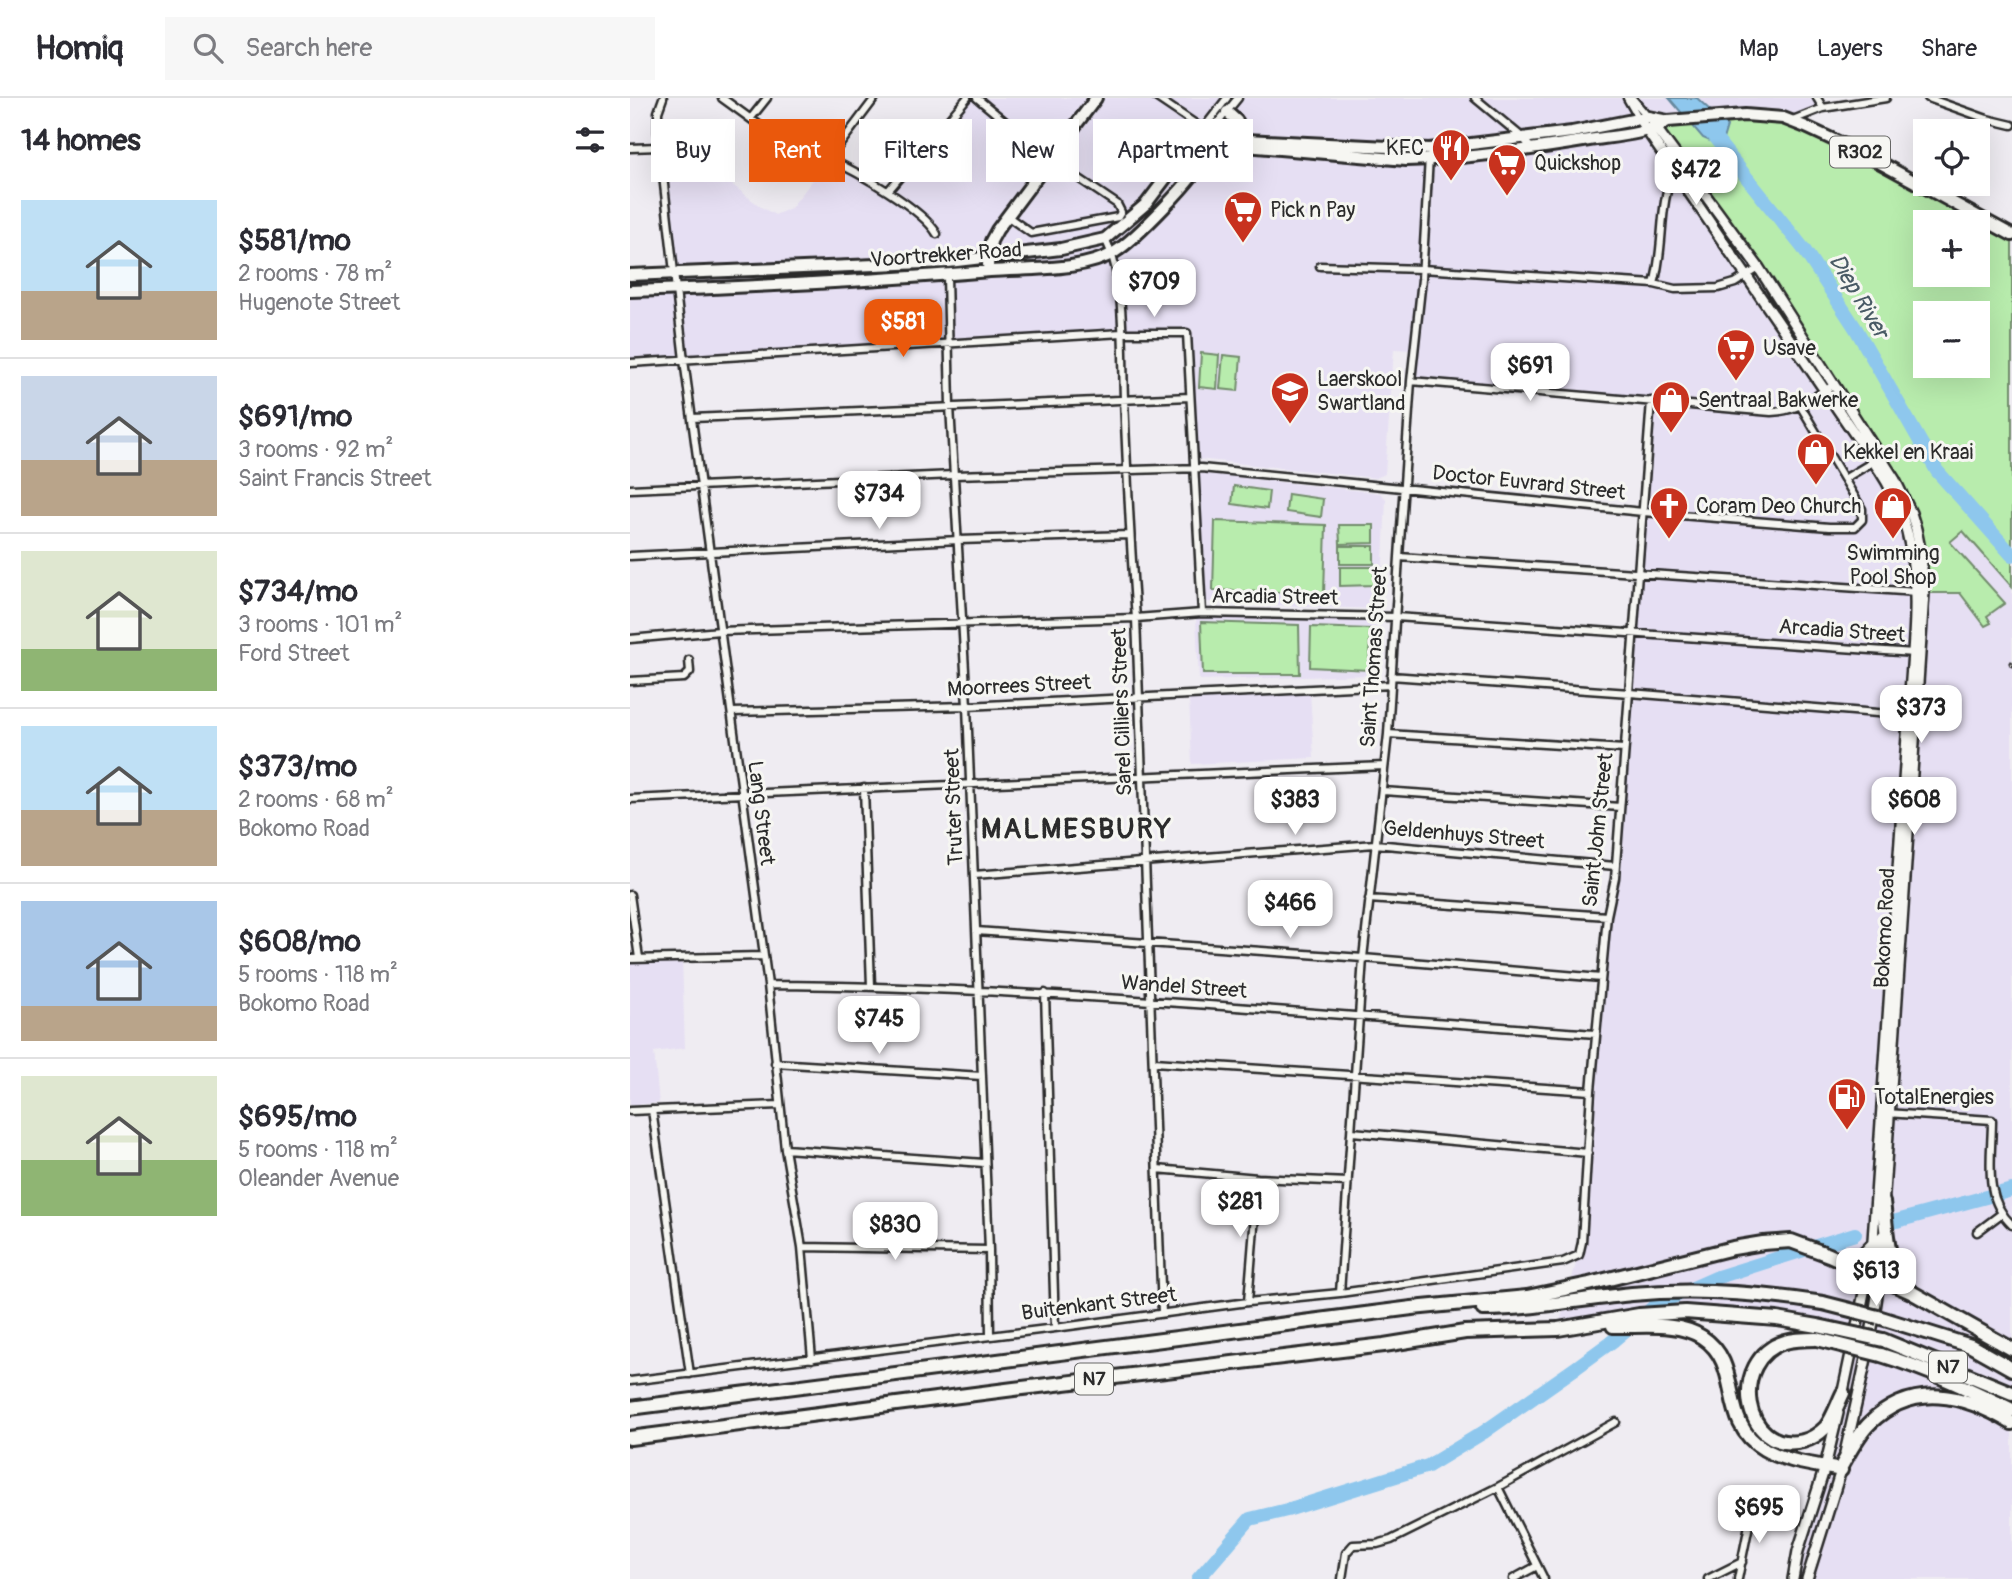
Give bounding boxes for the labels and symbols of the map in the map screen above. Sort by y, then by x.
restaurant icon: KFC [1430,127,1472,182]
place label: KFC [1386,135,1424,162]
road number: R302 [1830,136,1890,168]
supermarket icon: Quickshop [1486,142,1528,197]
pin: $472 [1655,148,1737,207]
place label: Quickshop [1534,150,1621,177]
supermarket icon: Pick n Pay [1222,189,1264,244]
place label: Pick n Pay [1270,197,1355,224]
street label: Voortrekker Road [869,236,1023,274]
water label: Diep River [1822,248,1897,346]
pin: $709 [1113,260,1195,319]
pin: $581 [862,300,944,359]
supermarket icon: Usave [1715,327,1757,382]
place label: Usave [1763,335,1817,362]
pin: $691 [1489,344,1571,403]
place label: Laerskool Swartland [1317,366,1405,417]
school or university icon: Laerskool Swartland [1269,370,1311,425]
shop icon: Sentraal Bakwerke [1650,379,1692,434]
place label: Sentraal Bakwerke [1698,387,1859,414]
shop icon: Kekkel en Kraai [1795,431,1837,486]
place label: Kekkel en Kraai [1843,439,1974,466]
street label: Doctor Euvrard Street [1431,459,1627,507]
pin: $734 [838,472,920,531]
church icon: Coram Deo Church [1648,485,1690,540]
shop icon: Swimming Pool Shop [1872,485,1914,540]
place label: Coram Deo Church [1696,493,1861,520]
place label: Swimming Pool Shop [1847,540,1939,591]
street label: Saint Thomas Street [1354,565,1394,749]
street label: Arcadia Street [1211,582,1339,612]
street label: Arcadia Street [1778,613,1907,649]
street label: Sarel Cilliers Street [1106,627,1138,797]
street label: Moorrees Street [946,669,1092,703]
pin: $373 [1880,686,1962,745]
street label: Truter Street [938,748,970,866]
street label: Saint John Street [1576,751,1620,908]
street label: Lang Street [741,759,781,867]
pin: $383 [1254,778,1336,837]
pin: $608 [1873,778,1955,837]
district label: MALMESBURY [981,812,1173,847]
street label: Geldenhuys Street [1382,814,1546,856]
street label: Bokomo Road [1868,867,1902,989]
pin: $466 [1249,880,1331,940]
street label: Wandel Street [1120,969,1248,1005]
pin: $745 [838,996,920,1056]
fuel station icon: TotalEnergies [1826,1076,1868,1131]
place label: TotalEnergies [1874,1084,1995,1111]
pin: $281 [1199,1180,1281,1239]
pin: $830 [854,1202,936,1262]
pin: $613 [1835,1248,1917,1308]
street label: Buitenkant Street [1020,1281,1179,1327]
road number: N7 [1929,1352,1967,1382]
road number: N7 [1075,1364,1113,1394]
pin: $695 [1718,1486,1800,1545]

